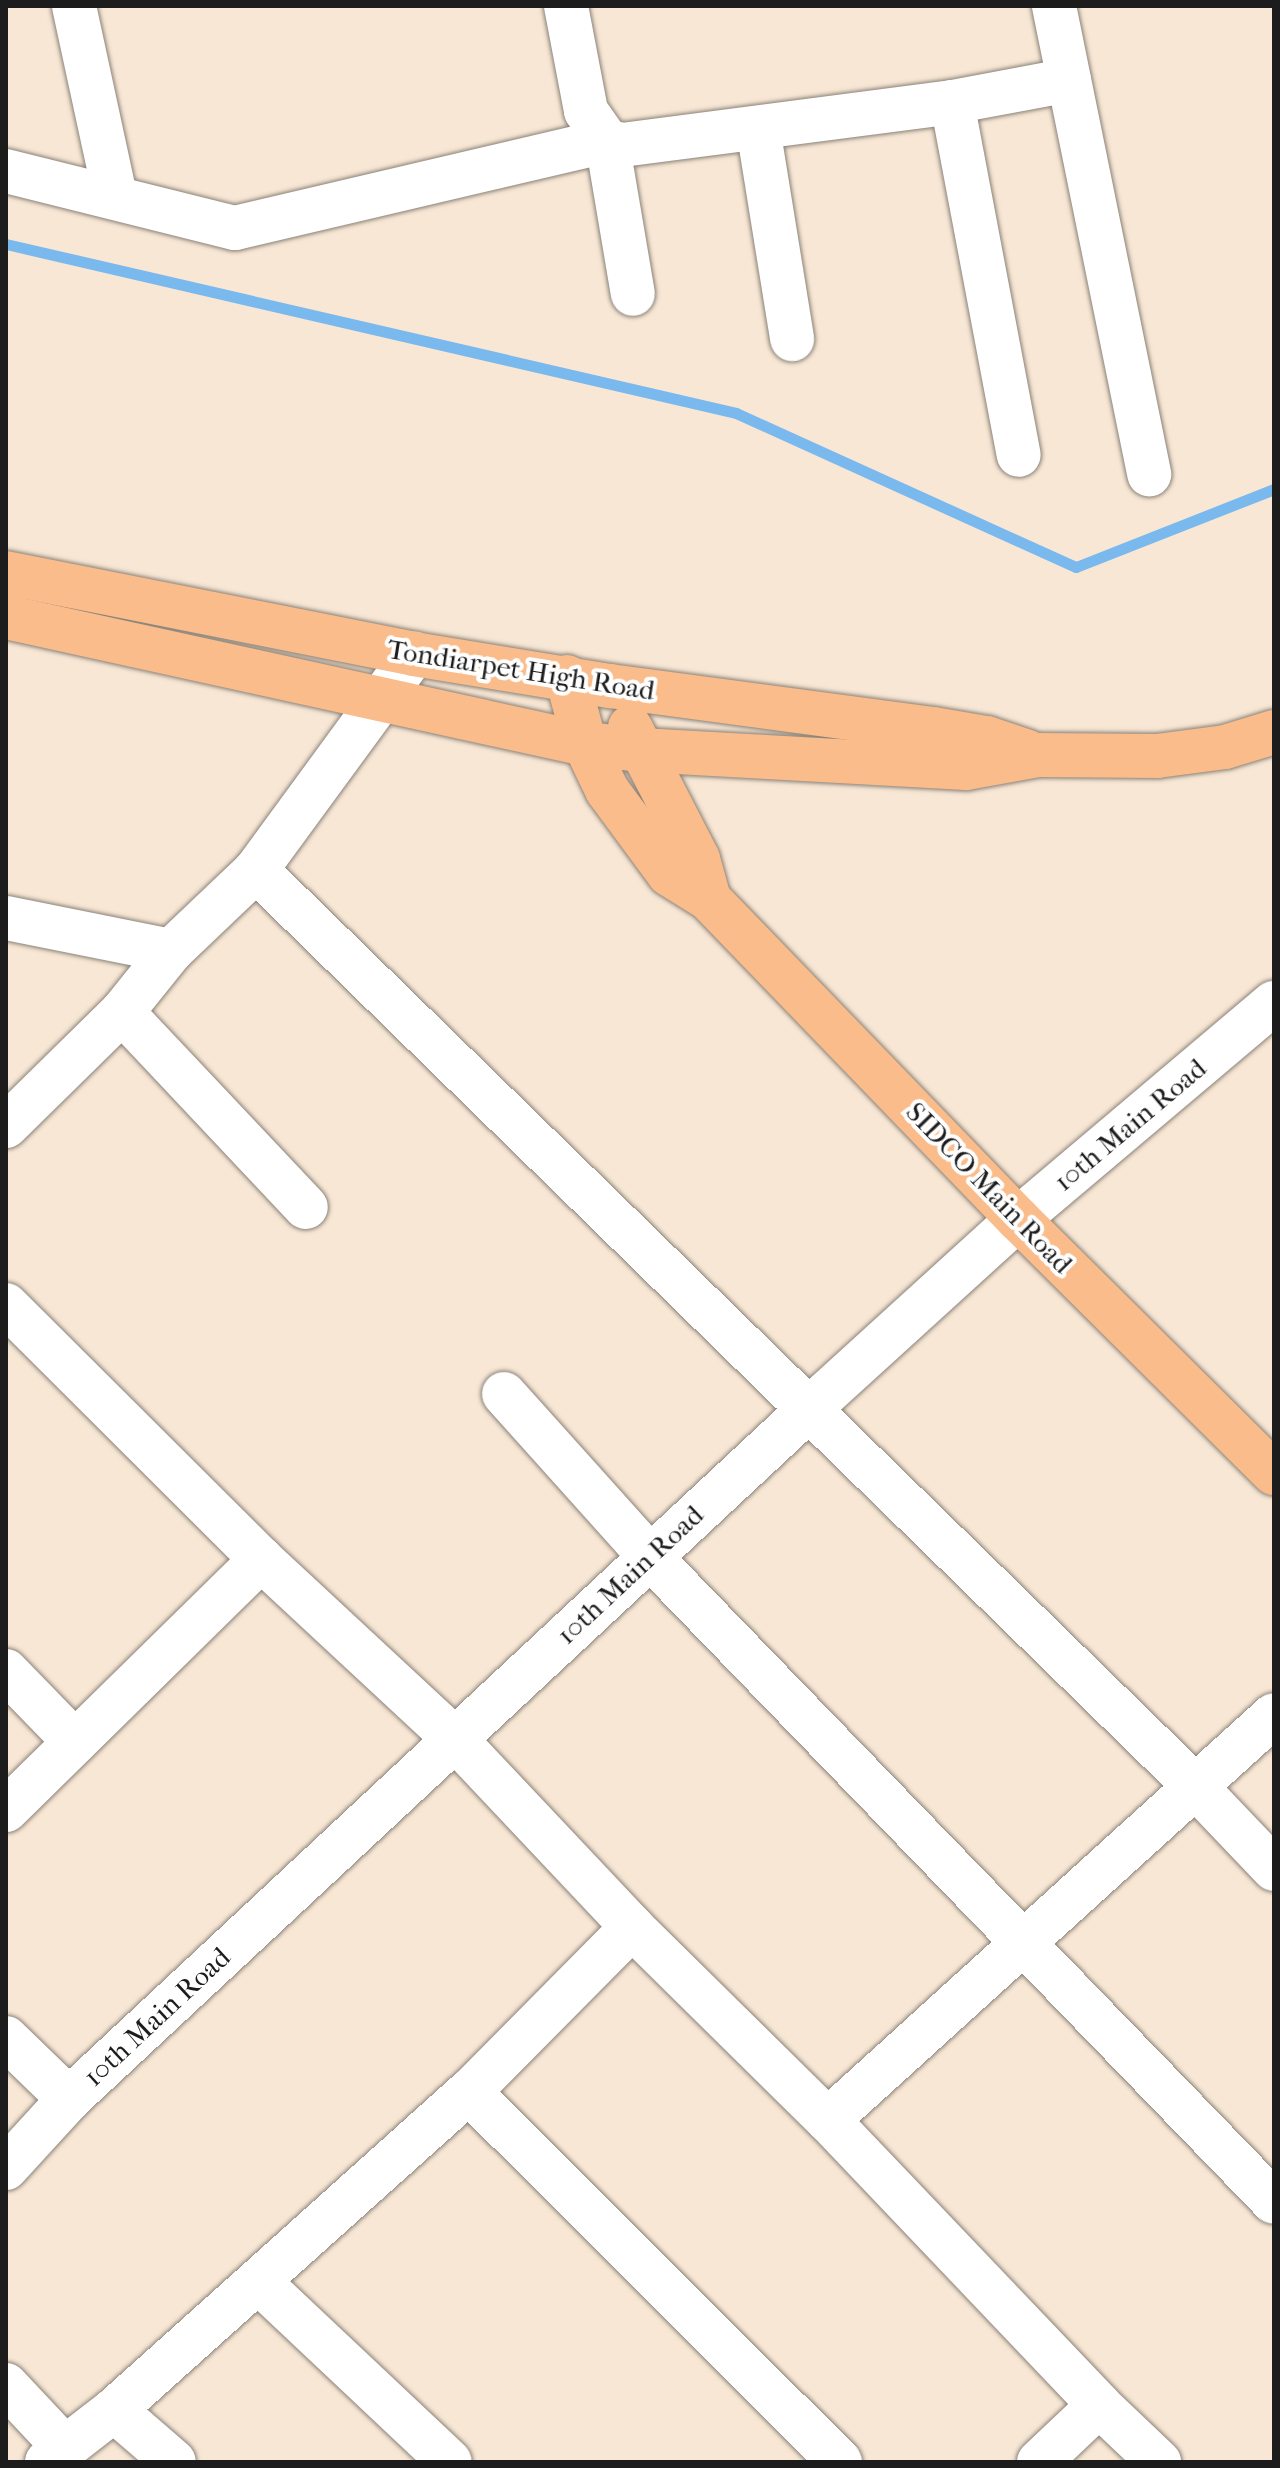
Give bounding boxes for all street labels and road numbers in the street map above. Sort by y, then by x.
street label: Tondiarpet High Road [385,632,657,708]
street label: 10th Main Road [1047,1052,1213,1198]
street label: SIDCO Main Road [899,1095,1079,1281]
street label: 10th Main Road [550,1498,710,1652]
street label: 10th Main Road [77,1940,237,2094]

